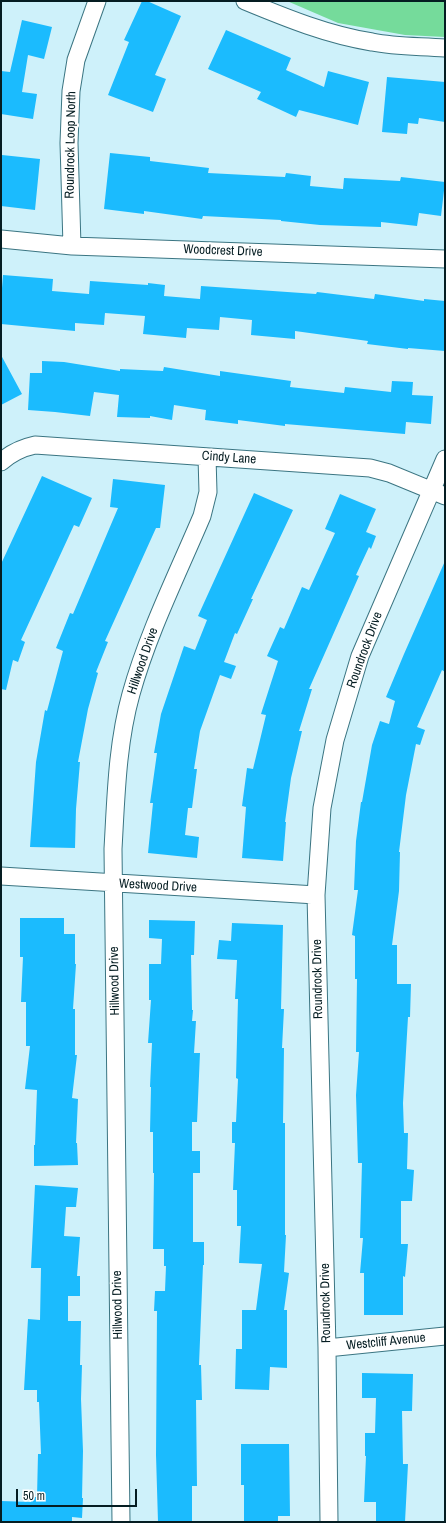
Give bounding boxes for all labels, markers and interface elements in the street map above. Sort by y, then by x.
street label: Roundrock Loop North [62,91,80,199]
street label: Woodcrest Drive [183,242,263,260]
street label: Cindy Lane [201,448,257,468]
street label: Roundrock Drive [344,610,386,690]
street label: Hillwood Drive [124,626,162,696]
street label: Westwood Drive [119,876,197,896]
street label: Roundrock Drive [310,939,326,1019]
street label: Hillwood Drive [107,946,123,1016]
street label: Roundrock Drive [318,1263,334,1343]
street label: Hillwood Drive [110,1270,126,1340]
street label: Westcliff Avenue [346,1330,426,1354]
scale bar [18,1481,139,1507]
text: 50 m [23,1488,45,1504]

